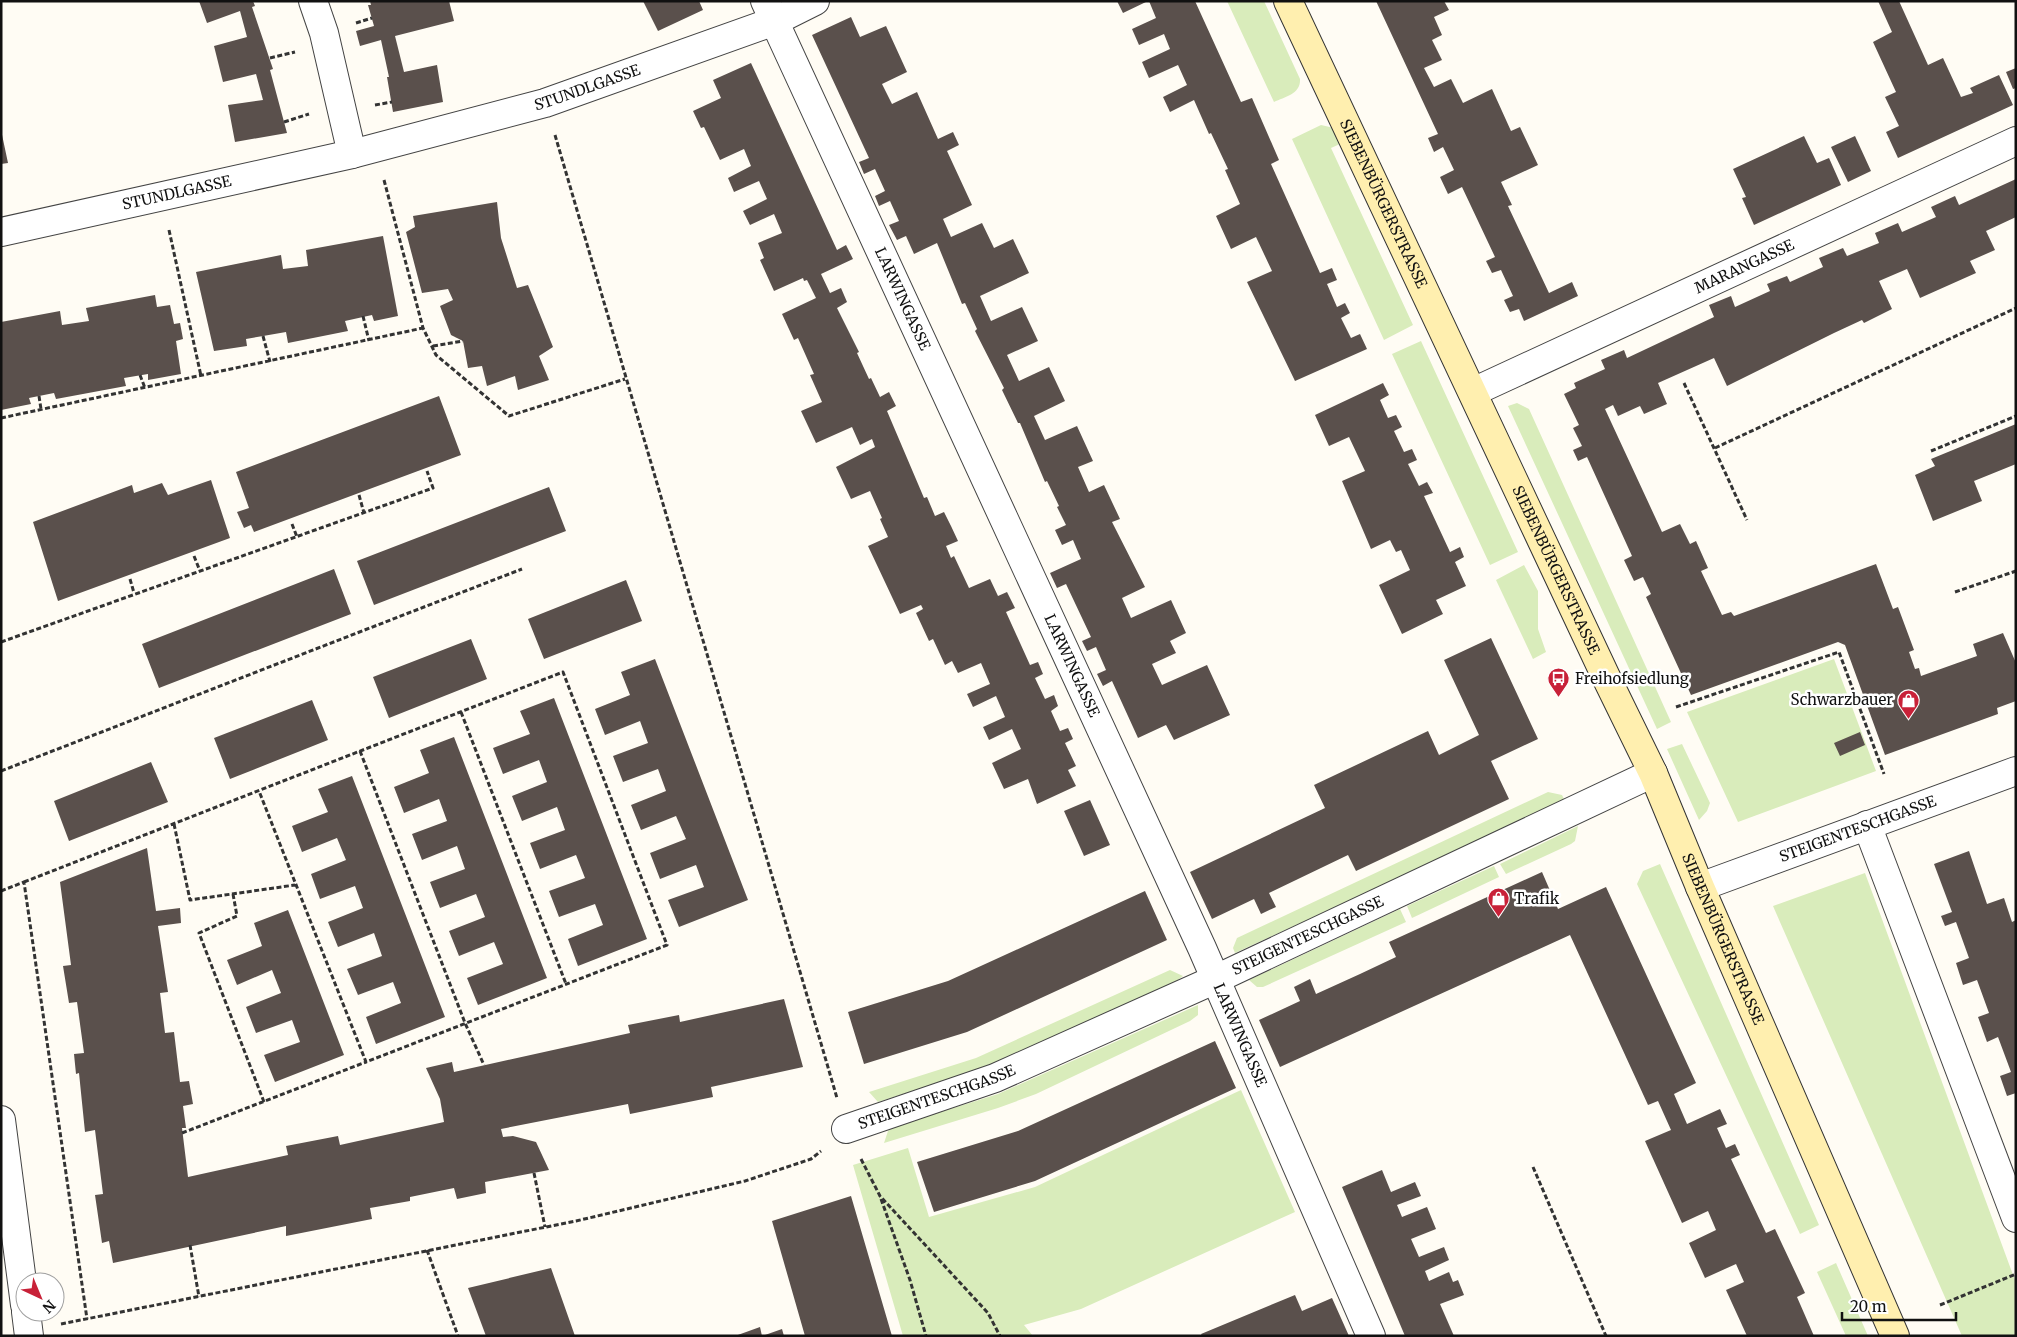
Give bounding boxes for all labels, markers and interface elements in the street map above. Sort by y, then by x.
street label: STUNDLGASSE [532,60,643,114]
street label: SIEBENBÜRGERSTRASSE [1336,116,1432,292]
street label: STUNDLGASSE [120,171,233,214]
street label: MARANGASSE [1691,235,1797,297]
street label: LARWINGASSE [871,244,935,353]
street label: SIEBENBÜRGERSTRASSE [1508,482,1604,658]
street label: LARWINGASSE [1040,611,1104,720]
bus stop icon: Freihofsiedlung [1547,667,1571,698]
place label: Freihofsiedlung [1575,669,1689,688]
shop icon: Schwarzbauer [1897,688,1921,719]
place label: Schwarzbauer [1791,690,1893,709]
street label: STEIGENTESCHGASSE [1777,791,1939,866]
street label: SIEBENBÜRGERSTRASSE [1678,850,1769,1028]
shop icon: Trafik [1486,887,1510,918]
place label: Trafik [1514,889,1560,908]
street label: STEIGENTESCHGASSE [1229,891,1387,979]
street label: LARWINGASSE [1210,980,1271,1090]
street label: STEIGENTESCHGASSE [855,1060,1018,1133]
north arrow [15,1272,65,1322]
scale bar [1842,1290,1956,1322]
text: N [39,1296,59,1317]
text: 20 m [1850,1297,1887,1316]

